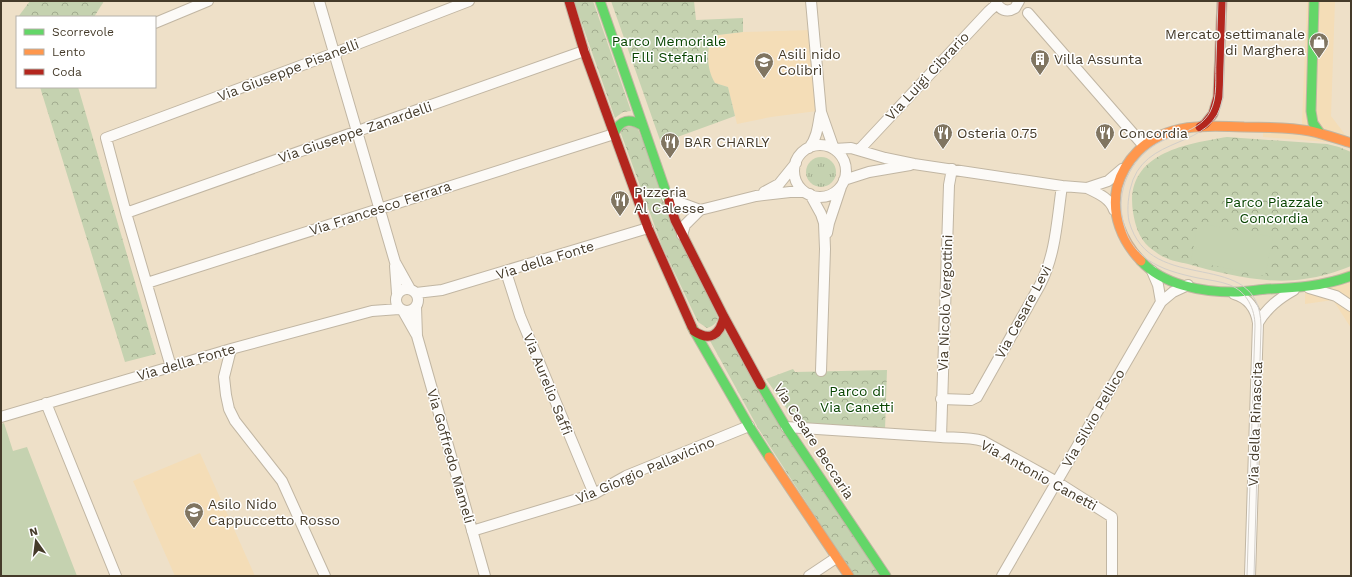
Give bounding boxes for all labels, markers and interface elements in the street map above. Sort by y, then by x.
legend [16,16,156,88]
text: Scorrevole [52,25,114,39]
place label: Mercato settimanale di Marghera [1165,26,1305,58]
street label: Via Luigi Cibrario [882,28,972,124]
shop icon: Mercato settimanale di Marghera [1308,31,1330,59]
park label: Parco Memoriale F.lli Stefani [612,33,726,65]
street label: Via Giuseppe Pisanelli [215,36,361,104]
text: Lento [52,45,86,59]
place label: Asili nido Colibrì [778,46,841,78]
building icon: Villa Assunta [1029,48,1051,76]
school or university icon: Asili nido Colibrì [753,51,775,79]
place label: Villa Assunta [1054,51,1142,67]
text: Coda [52,65,82,79]
street label: Via Giuseppe Zanardelli [276,98,434,166]
restaurant icon: Osteria 0.75 [932,122,954,150]
restaurant icon: Concordia [1094,122,1116,150]
place label: Osteria 0.75 [957,125,1038,141]
place label: Concordia [1119,125,1188,141]
restaurant icon: BAR CHARLY [659,131,681,159]
place label: BAR CHARLY [684,134,770,150]
street label: Via Francesco Ferrara [307,178,453,238]
place label: Pizzeria Al Calesse [634,184,705,216]
restaurant icon: Pizzeria Al Calesse [609,189,631,217]
park label: Parco Piazzale Concordia [1225,194,1323,226]
street label: Via Nicolò Vergottini [935,234,955,372]
street label: Via della Fonte [494,237,596,283]
street label: Via Cesare Levi [992,263,1054,361]
street label: Via Aurelio Saffi [520,331,576,437]
street label: Via della Fonte [135,340,237,384]
street label: Via della Rinascita [1245,361,1265,487]
street label: Via Silvio Pellico [1058,366,1128,470]
street label: Via Cesare Beccaria [771,380,857,502]
park label: Parco di Via Canetti [820,383,894,415]
street label: Via Goffredo Mameli [424,387,478,525]
street label: Via Giorgio Pallavicino [573,433,717,507]
street label: Via Antonio Canetti [978,436,1100,514]
place label: Asilo Nido Cappuccetto Rosso [208,496,340,528]
school or university icon: Asilo Nido Cappuccetto Rosso [183,501,205,529]
north arrow [16,521,56,561]
text: N [28,524,39,539]

